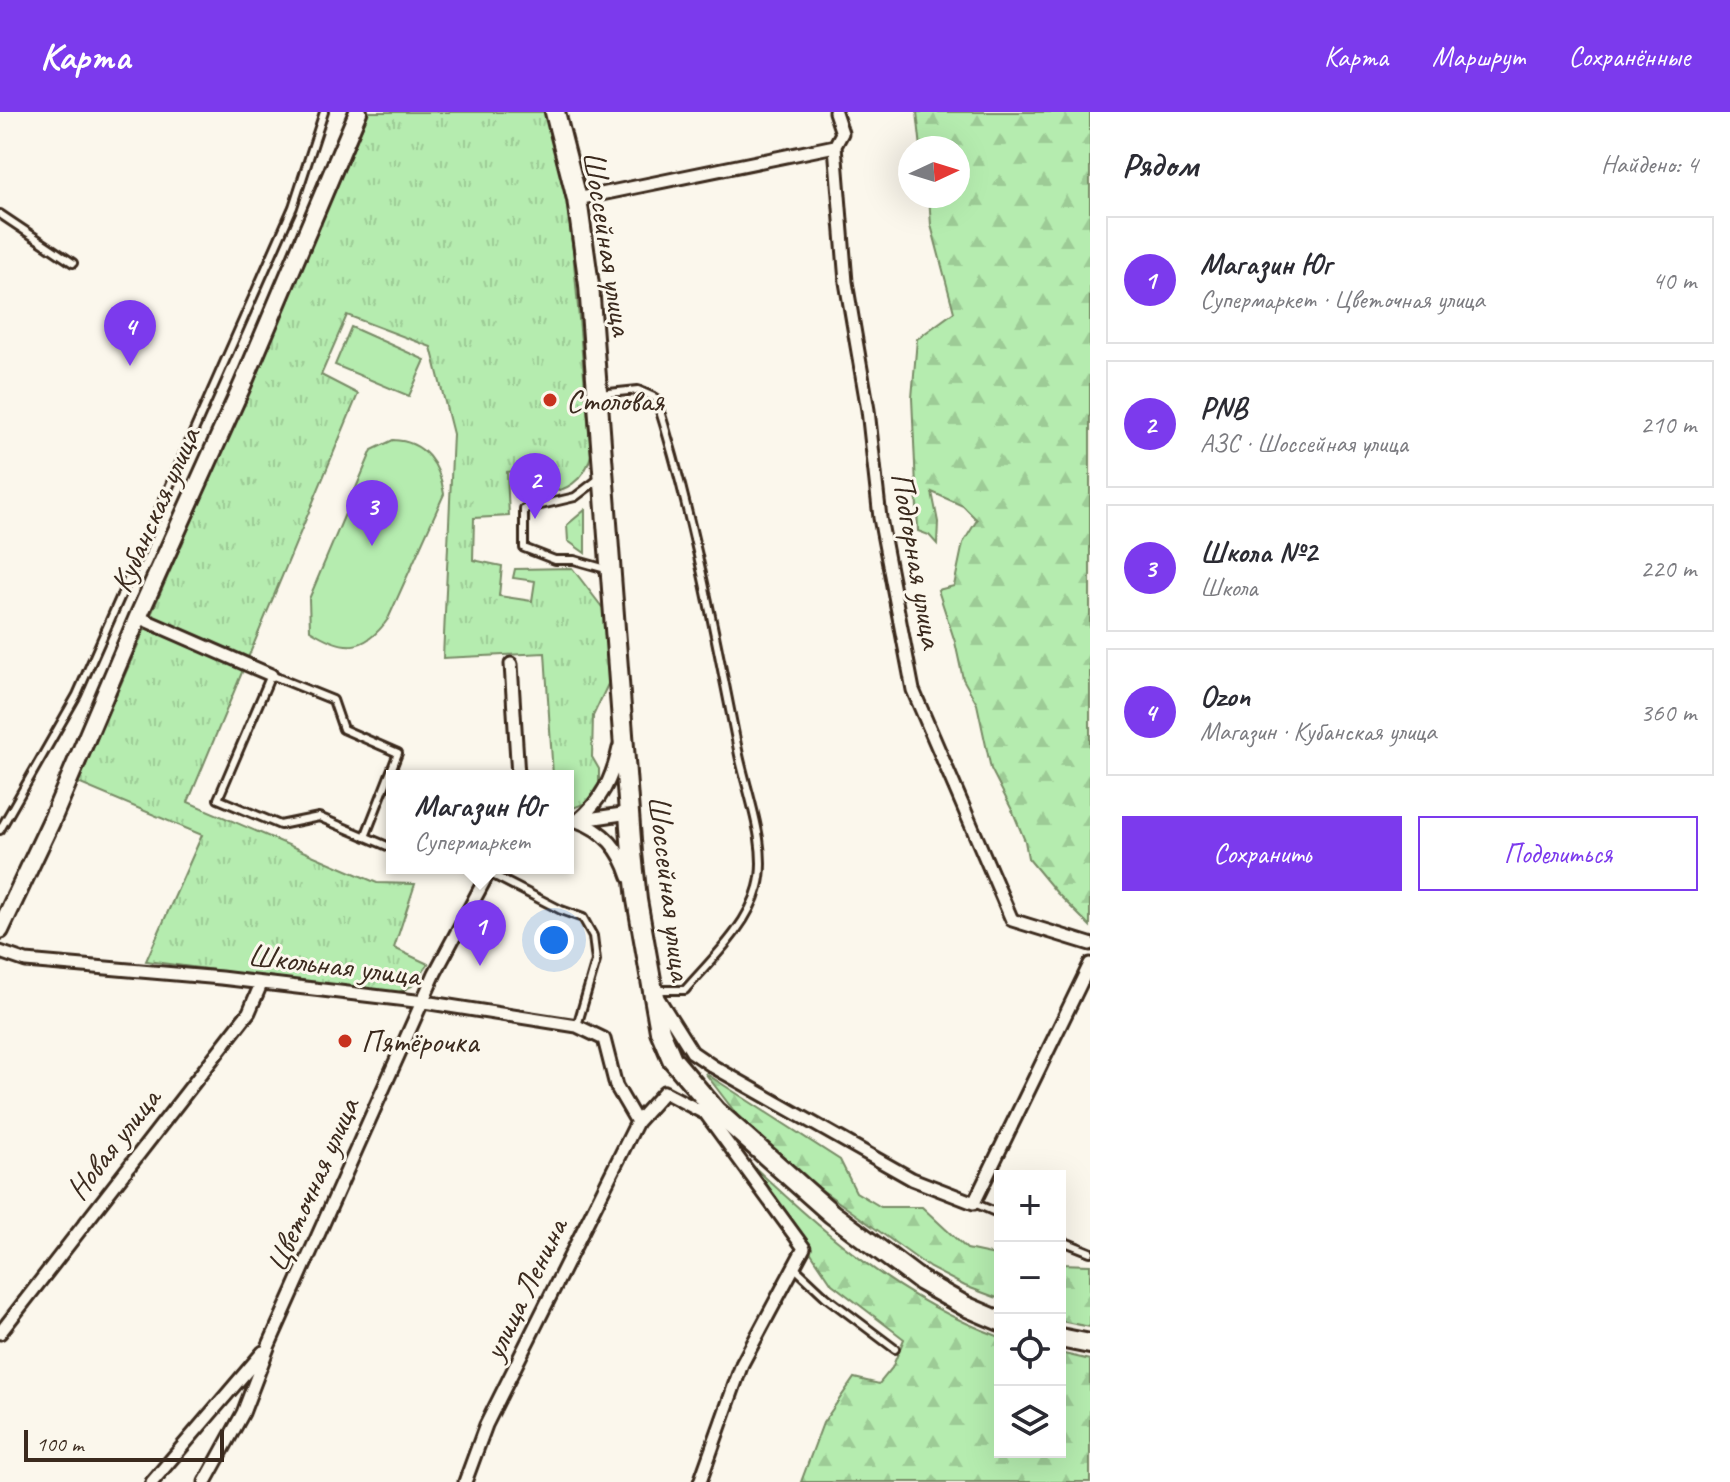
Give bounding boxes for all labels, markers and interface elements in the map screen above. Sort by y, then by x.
text: Карта [40,33,130,80]
text: Карта [1324,39,1388,74]
text: Маршрут [1432,39,1524,74]
text: Сохранённые [1568,39,1690,74]
north arrow [898,136,970,208]
text: Рядом [1122,143,1198,186]
street label: Шоссейная улица [573,148,643,340]
text: Найдено: 4 [1601,148,1698,181]
text: Магазин Юг [1200,245,1331,283]
text: 1 [1144,264,1156,297]
text: 40 m [1652,264,1696,297]
text: Супермаркет · Цветочная улица [1200,283,1485,316]
pin: 4 [104,300,156,366]
place label: Столовая [566,380,665,421]
text: PNB [1200,389,1247,427]
marker: Столовая [541,391,559,409]
text: 2 [1144,408,1156,441]
text: 210 m [1640,408,1696,441]
street label: Кубанская улица [100,419,210,599]
text: АЗС · Шоссейная улица [1200,427,1408,460]
pin: 2 [509,453,561,519]
street label: Подгорная улица [881,469,953,653]
pin: 3 [346,480,398,546]
text: Школа №2 [1200,533,1317,571]
text: 3 [1144,552,1156,585]
text: 220 m [1640,552,1696,585]
text: Школа [1200,571,1257,604]
text: Ozon [1200,677,1250,715]
text: 4 [1144,696,1156,729]
text: 360 m [1640,696,1696,729]
text: Магазин · Кубанская улица [1200,715,1436,748]
popup [386,770,574,874]
text: Магазин Юг [414,787,546,825]
street label: Шоссейная улица [638,793,702,985]
button: Сохранить [1122,816,1402,891]
button: Поделиться [1418,816,1698,891]
text: Супермаркет [414,825,530,858]
pin: 1 [454,900,506,966]
your location [534,920,574,960]
street label: Школьная улица [246,934,425,996]
place label: Пятёрочка [361,1021,480,1062]
marker: Пятёрочка [336,1032,354,1050]
street label: Новая улица [57,1078,171,1208]
street label: Цветочная улица [255,1090,369,1278]
map controls [994,1170,1066,1458]
button: + [994,1170,1066,1242]
street label: улица Ленина [472,1209,578,1368]
button: − [994,1242,1066,1314]
button: locate [994,1314,1066,1386]
button: layers [994,1386,1066,1458]
scale bar [24,1426,224,1462]
text: 100 m [36,1430,83,1458]

